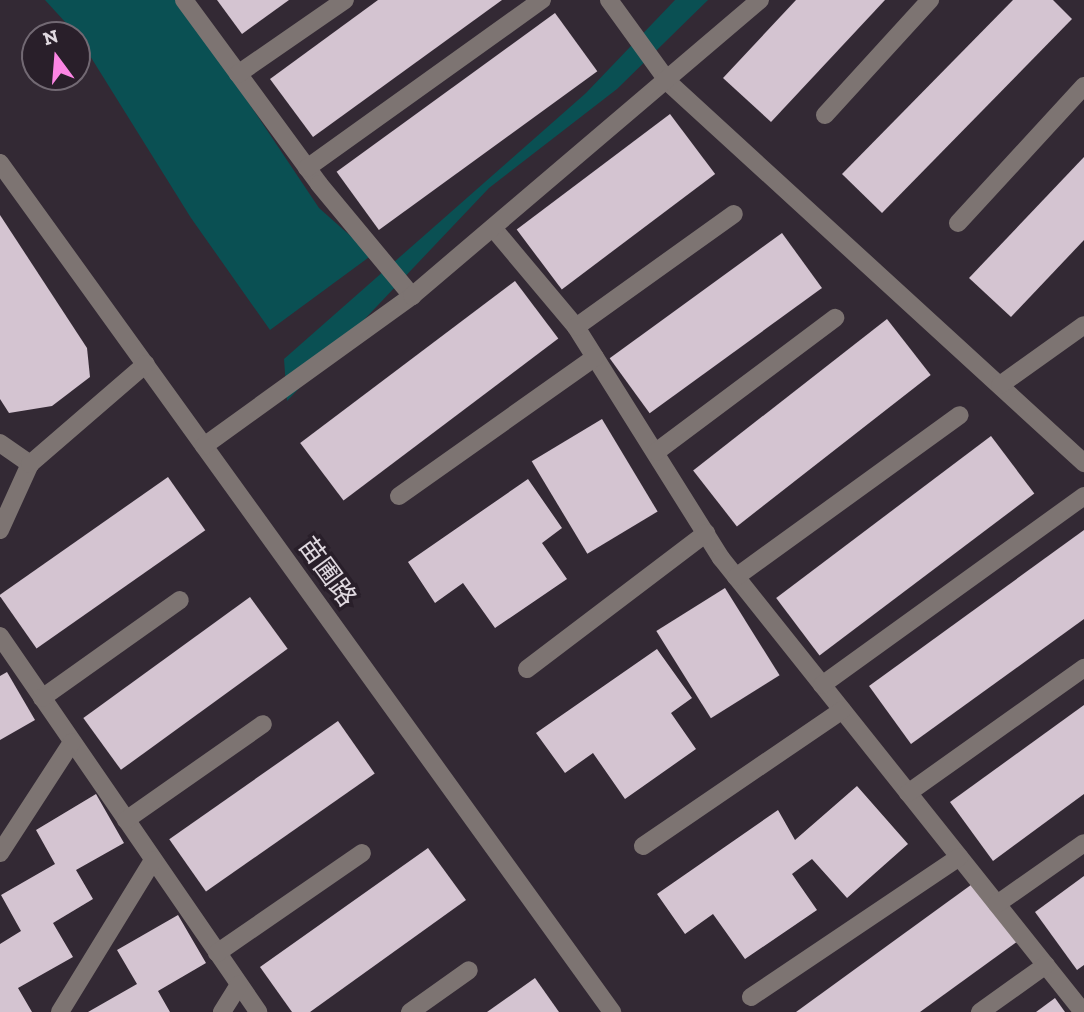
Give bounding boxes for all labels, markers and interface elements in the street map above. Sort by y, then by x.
north arrow [21,21,91,91]
text: N [41,24,61,50]
street label: 苗圃路 [291,531,363,613]

